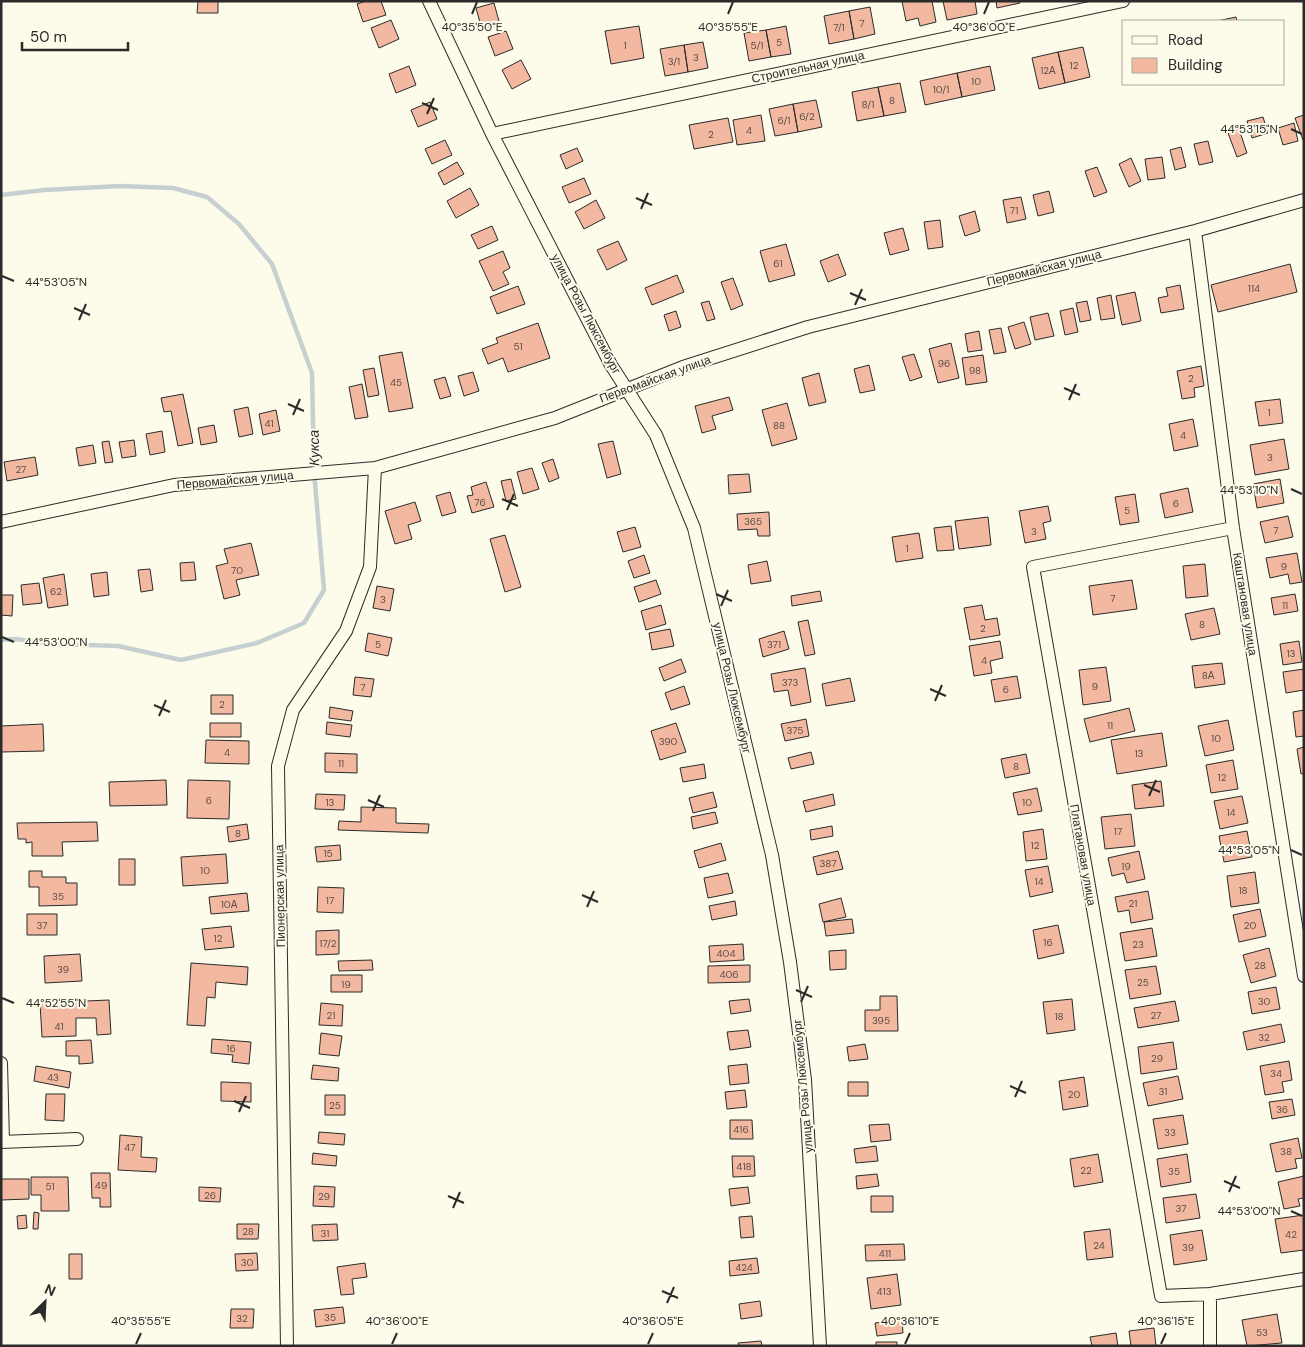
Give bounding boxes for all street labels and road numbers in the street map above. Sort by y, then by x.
street label: Строительная улица [750,47,866,87]
street label: Первомайская улица [985,246,1103,290]
street label: улица Розы Люксембург [547,251,625,378]
street label: Первомайская улица [597,351,713,407]
street label: Первомайская улица [176,467,294,493]
street label: Каштановая улица [1229,551,1261,657]
street label: улица Розы Люксембург [709,621,755,756]
street label: Платановая улица [1066,803,1100,907]
street label: Пионерская улица [271,844,289,948]
street label: улица Розы Люксембург [789,1018,817,1153]

